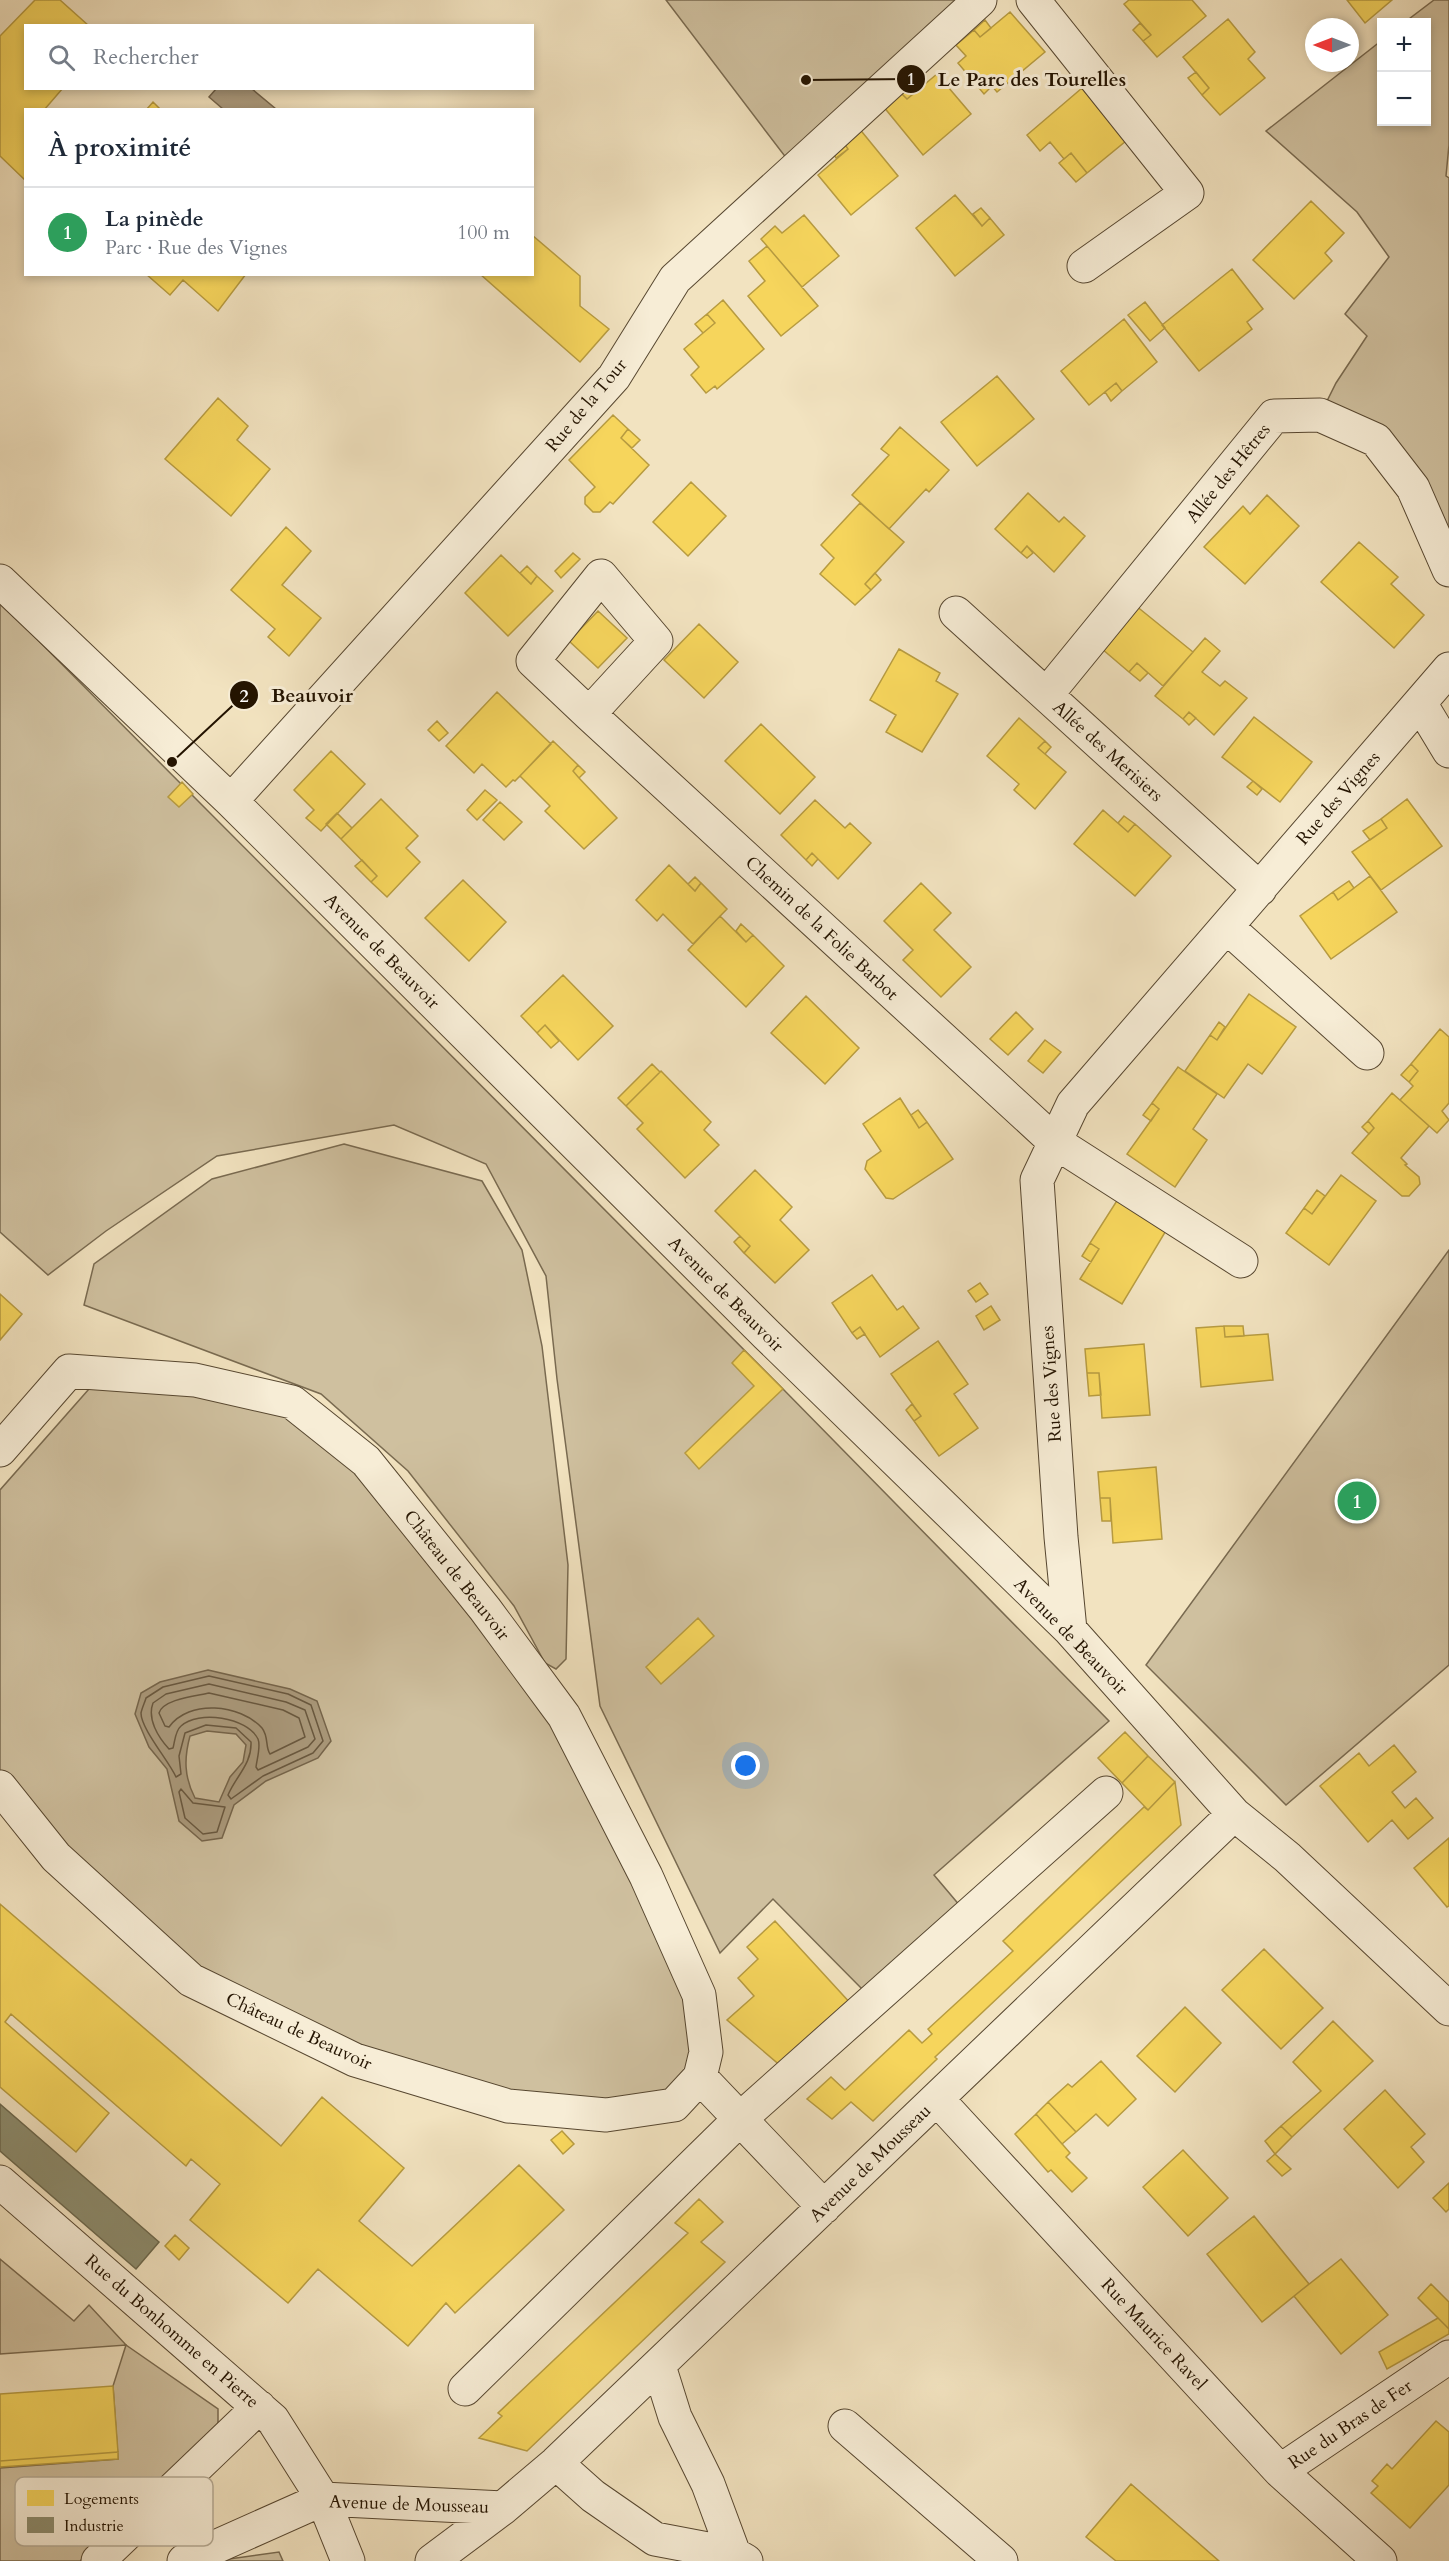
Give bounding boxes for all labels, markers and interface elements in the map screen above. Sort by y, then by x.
north arrow [1305,18,1359,72]
map controls [1377,18,1431,126]
button: + [1377,18,1431,72]
search box [24,24,534,90]
icon: search [45,41,78,74]
text: Rechercher [93,42,198,72]
callout: Le Parc des Tourelles [896,60,1138,98]
text: Le Parc des Tourelles [938,66,1126,93]
text: 1 [906,67,916,92]
button: − [1377,72,1431,126]
text: À proximité [48,130,191,165]
text: La pinède [105,204,204,234]
text: 1 [62,219,73,246]
text: 100 m [457,219,510,246]
text: Parc · Rue des Vignes [105,234,287,261]
street label: Rue de la Tour [540,353,633,457]
street label: Allée des Hêtres [1180,418,1276,528]
callout: Beauvoir [229,676,365,714]
text: Beauvoir [271,682,354,709]
text: 2 [239,684,249,709]
street label: Allée des Merisiers [1047,695,1168,808]
street label: Rue des Vignes [1291,746,1386,851]
street label: Chemin de la Folie Barbot [740,851,904,1006]
street label: Avenue de Beauvoir [318,888,445,1015]
street label: Avenue de Beauvoir [662,1231,789,1358]
street label: Rue des Vignes [1035,1325,1068,1443]
pin: 1 [1338,1478,1376,1524]
street label: Château de Beauvoir [398,1505,516,1646]
street label: Avenue de Beauvoir [1008,1572,1134,1701]
your location [731,1751,760,1780]
street label: Château de Beauvoir [222,1987,376,2077]
street label: Avenue de Mousseau [804,2099,937,2228]
street label: Rue du Bonhomme en Pierre [79,2249,264,2414]
street label: Rue Maurice Ravel [1095,2273,1212,2396]
street label: Rue du Bras de Fer [1283,2373,1418,2475]
legend [15,2477,213,2546]
text: Logements [64,2488,139,2510]
street label: Avenue de Mousseau [328,2489,490,2520]
text: Industrie [64,2515,124,2537]

